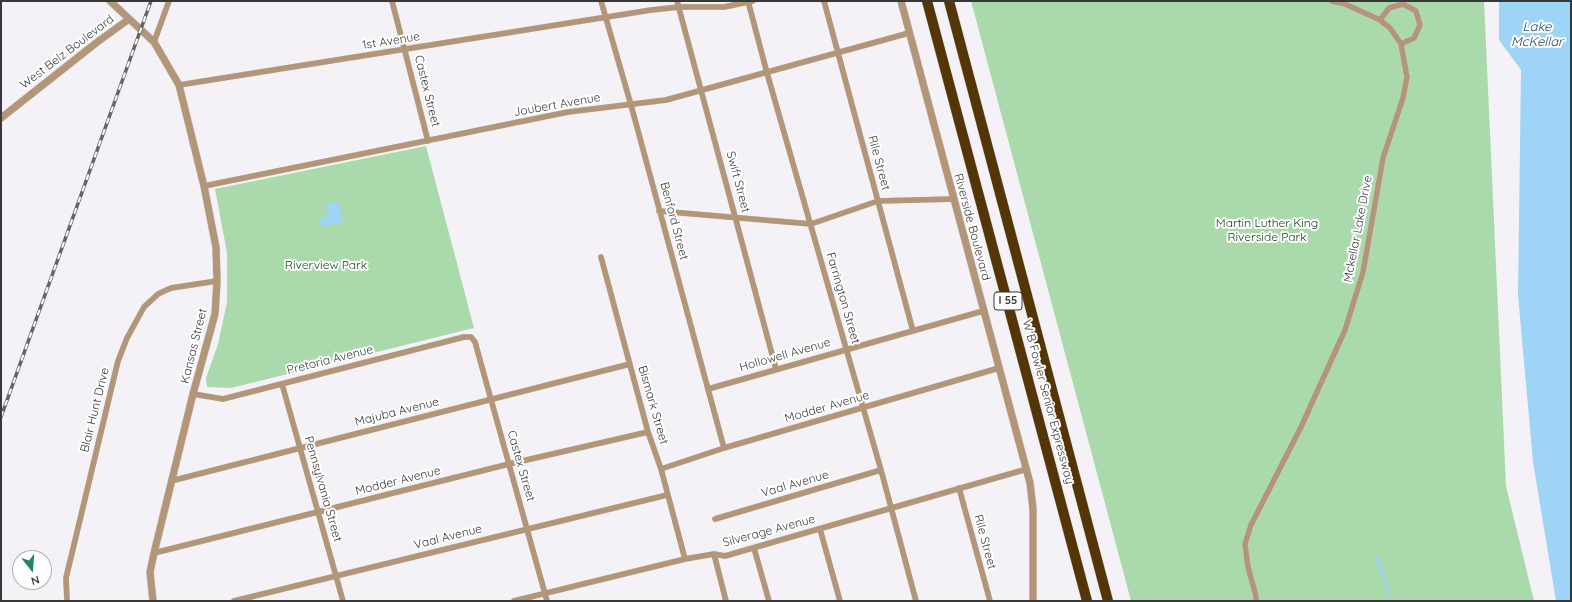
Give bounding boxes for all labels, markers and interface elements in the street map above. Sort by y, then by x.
street label: West Belz Boulevard [17,12,117,92]
water label: Lake McKellar [1511,19,1563,50]
street label: 1st Avenue [361,29,421,53]
street label: Castex Street [411,54,443,128]
street label: Joubert Avenue [512,90,602,120]
street label: Rile Street [865,134,893,192]
street label: Swift Street [723,150,753,214]
street label: Riverside Boulevard [951,172,993,282]
street label: Mckellar Lake Drive [1341,174,1375,284]
street label: Benford Street [657,180,691,262]
park label: Martin Luther King Riverside Park [1216,216,1318,244]
street label: Farrington Street [823,251,863,345]
park label: Riverview Park [285,258,367,272]
road number: I 55 [994,292,1022,310]
street label: Kansas Street [178,307,210,385]
street label: W B Fowler Senior Expressway [1019,318,1077,486]
street label: Hollowell Avenue [738,335,832,375]
street label: Pretoria Avenue [285,342,375,378]
street label: Bismark Street [635,364,671,446]
street label: Blair Hunt Drive [78,366,112,454]
street label: Modder Avenue [783,388,871,426]
street label: Majuba Avenue [353,395,441,429]
street label: Castex Street [504,429,538,503]
street label: Pennsylvania Street [301,435,345,543]
street label: Modder Avenue [354,463,442,499]
street label: Vaal Avenue [760,467,830,501]
street label: Silverage Avenue [721,512,817,550]
street label: Rile Street [971,513,999,571]
street label: Vaal Avenue [413,522,483,552]
north arrow [12,550,52,590]
text: N [29,573,41,588]

